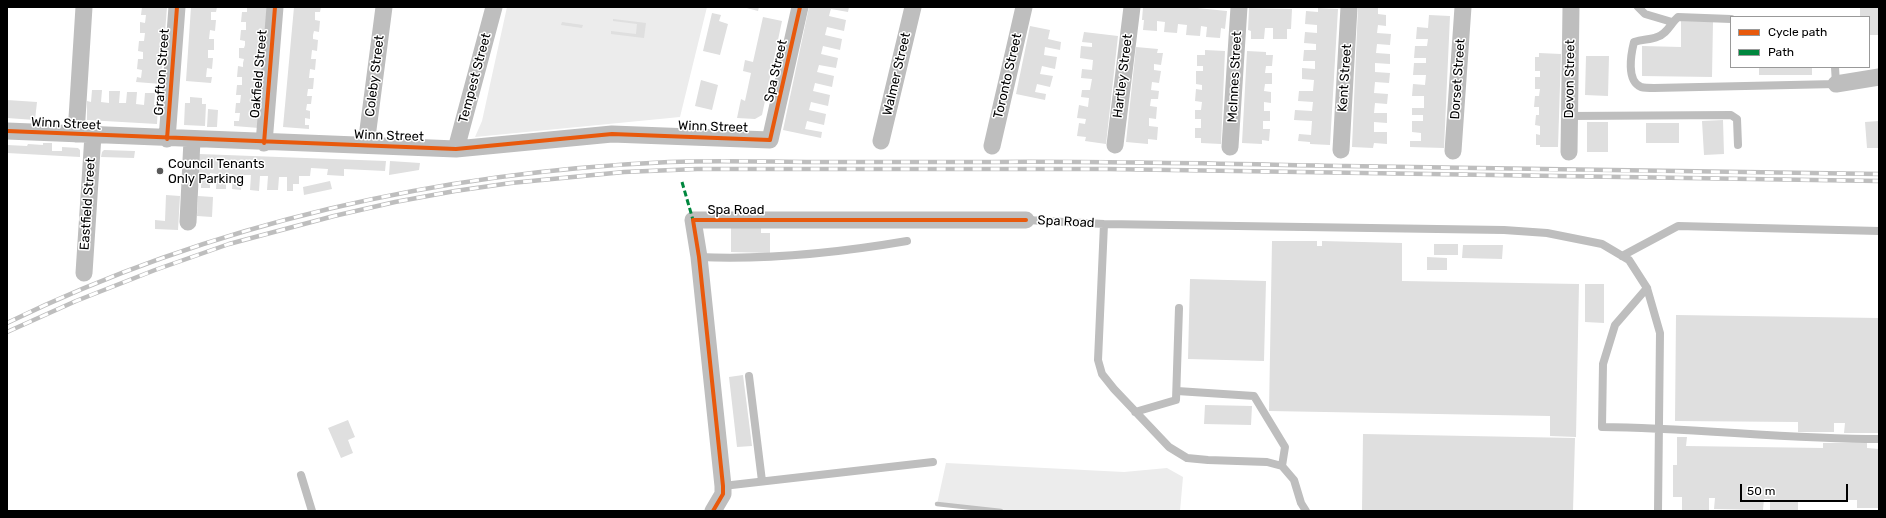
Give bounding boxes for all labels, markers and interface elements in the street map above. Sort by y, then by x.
legend [1730,16,1870,68]
text: Cycle path [1768,25,1827,39]
street label: Grafton Street [151,28,173,116]
street label: Oakfield Street [247,29,271,119]
street label: Tempest Street [455,31,495,125]
street label: Walmer Street [880,31,914,117]
street label: McInnes Street [1225,31,1245,123]
street label: Toronto Street [991,32,1025,120]
street label: Hartley Street [1110,33,1136,119]
street label: Coleby Street [362,34,388,118]
street label: Spa Street [761,38,791,104]
street label: Dorset Street [1447,38,1469,120]
street label: Devon Street [1562,39,1578,119]
street label: Kent Street [1335,43,1355,113]
text: Path [1768,45,1794,59]
street label: Winn Street [31,114,101,134]
street label: Winn Street [678,118,748,136]
street label: Winn Street [354,127,424,145]
place label: Council Tenants Only Parking [168,156,265,187]
street label: Eastfield Street [77,157,99,251]
marker: Council Tenants Only Parking [155,166,165,176]
street label: Spa Road [707,202,765,218]
street label: Spa Road [1037,213,1095,231]
scale bar [1742,476,1850,502]
text: 50 m [1747,484,1775,498]

